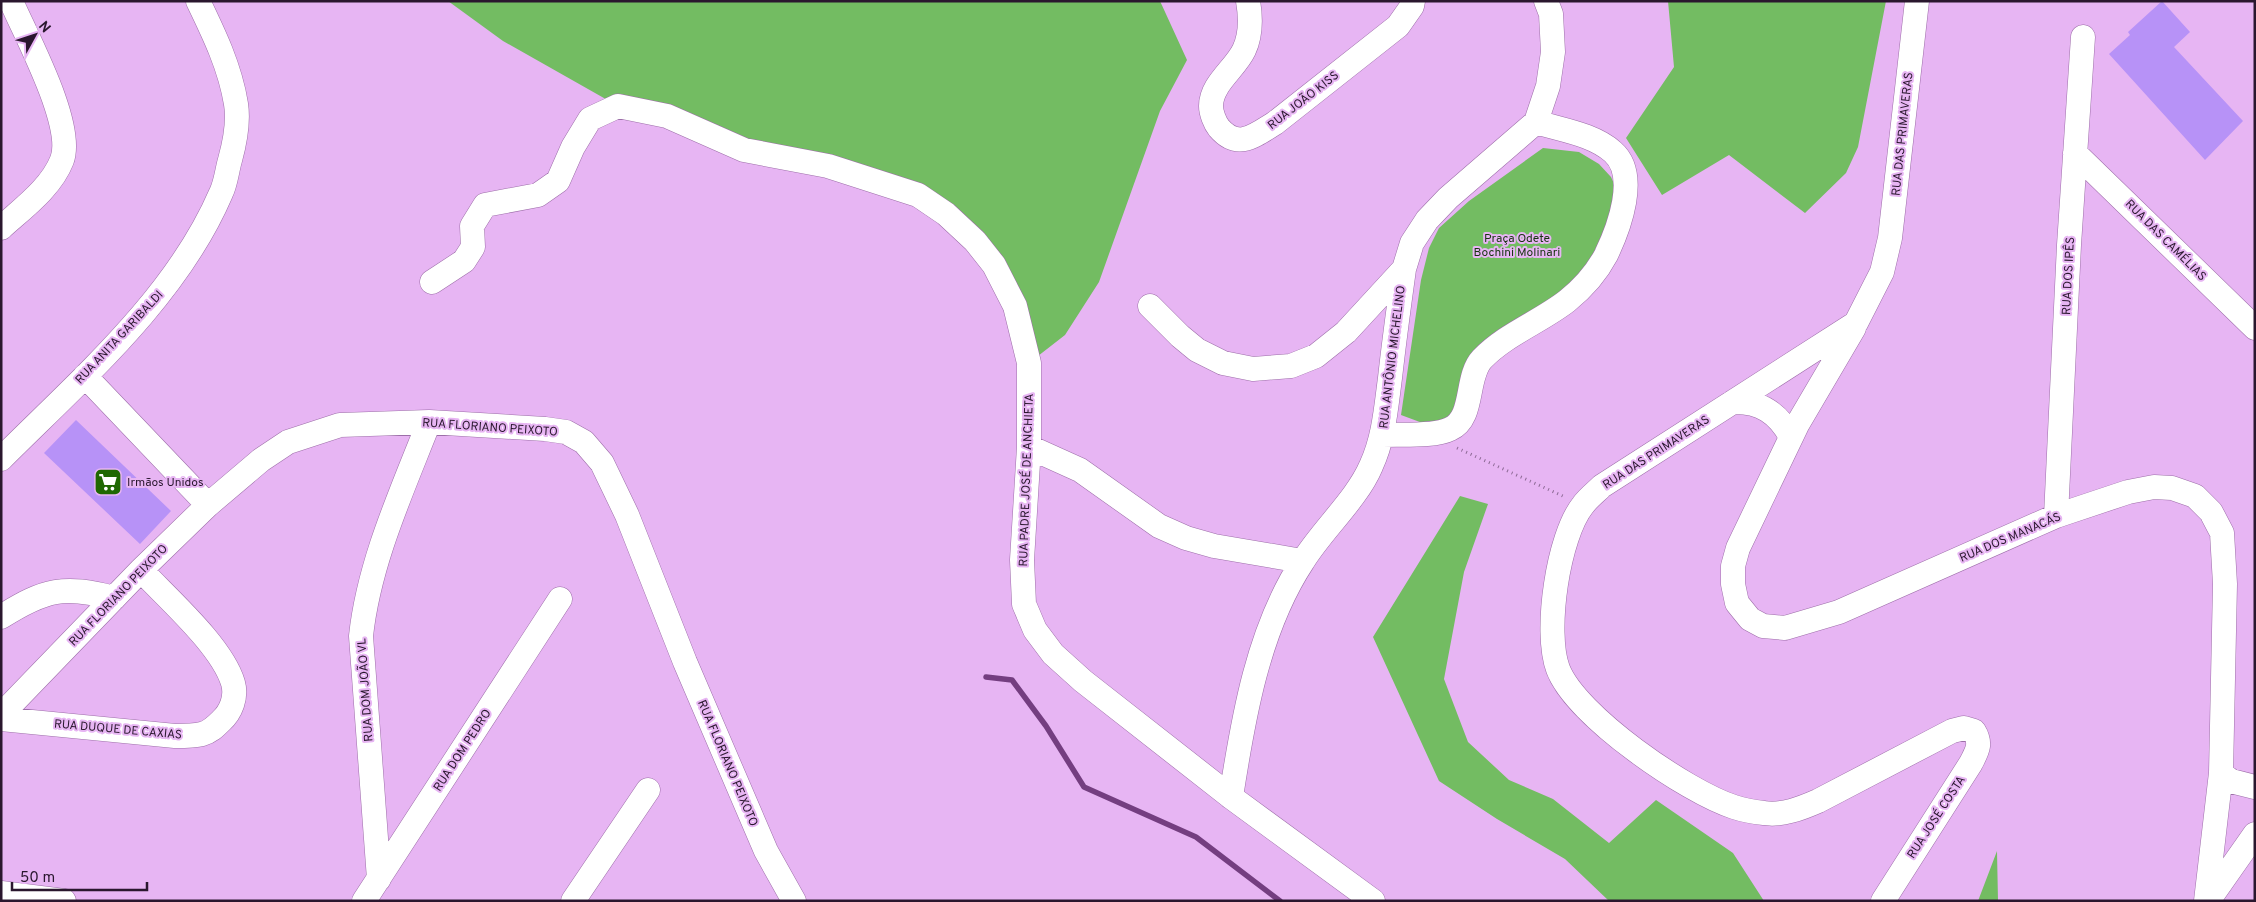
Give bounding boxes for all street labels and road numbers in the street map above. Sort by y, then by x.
street label: RUA JOÃO KISS [1265,68,1342,134]
street label: RUA DAS PRIMAVERAS [1889,71,1917,197]
street label: RUA DAS CAMÉLIAS [2121,197,2209,285]
street label: RUA DOS IPÊS [2059,237,2079,316]
street label: RUA ANTÔNIO MICHELINO [1376,285,1410,430]
street label: RUA ANITA GARIBALDI [72,287,167,388]
street label: RUA PADRE JOSÉ DE ANCHIETA [1016,393,1038,567]
street label: RUA DAS PRIMAVERAS [1600,412,1713,493]
street label: RUA FLORIANO PEIXOTO [422,415,558,441]
street label: RUA DOS MANACÁS [1957,509,2064,567]
street label: RUA FLORIANO PEIXOTO [66,541,172,650]
street label: RUA DOM JOÃO VL [354,637,378,742]
street label: RUA FLORIANO PEIXOTO [693,698,761,829]
street label: RUA DOM PEDRO [430,706,495,795]
street label: RUA DUQUE DE CAXIAS [53,716,183,744]
street label: RUA JOSÉ COSTA [1904,773,1970,862]

